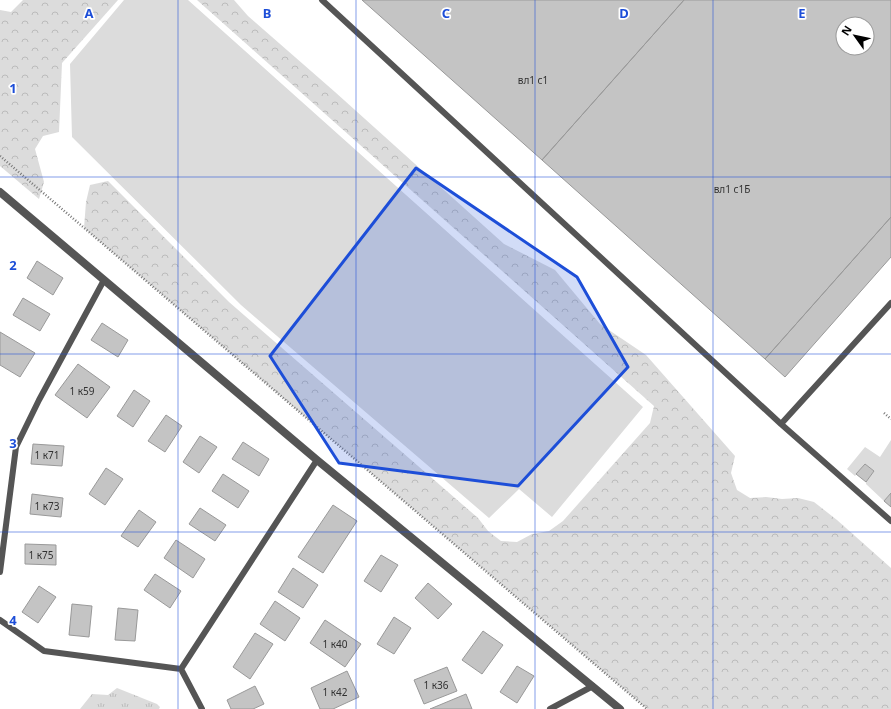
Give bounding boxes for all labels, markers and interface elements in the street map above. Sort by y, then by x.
text: A [85,4,94,22]
text: B [263,4,271,22]
text: C [442,4,450,22]
text: D [619,4,629,22]
text: E [798,4,806,22]
north arrow [835,16,875,56]
text: N [837,22,855,38]
house number: вл1 с1 [518,73,548,87]
text: 1 [9,79,17,97]
house number: вл1 с1Б [714,182,750,196]
text: 2 [9,256,17,274]
house number: 1 к59 [69,384,95,398]
text: 3 [9,434,17,452]
house number: 1 к71 [34,448,60,462]
house number: 1 к73 [34,499,60,513]
house number: 1 к75 [28,548,54,562]
text: 4 [9,611,17,629]
house number: 1 к40 [322,637,348,651]
house number: 1 к36 [423,678,449,692]
house number: 1 к42 [322,685,348,699]

